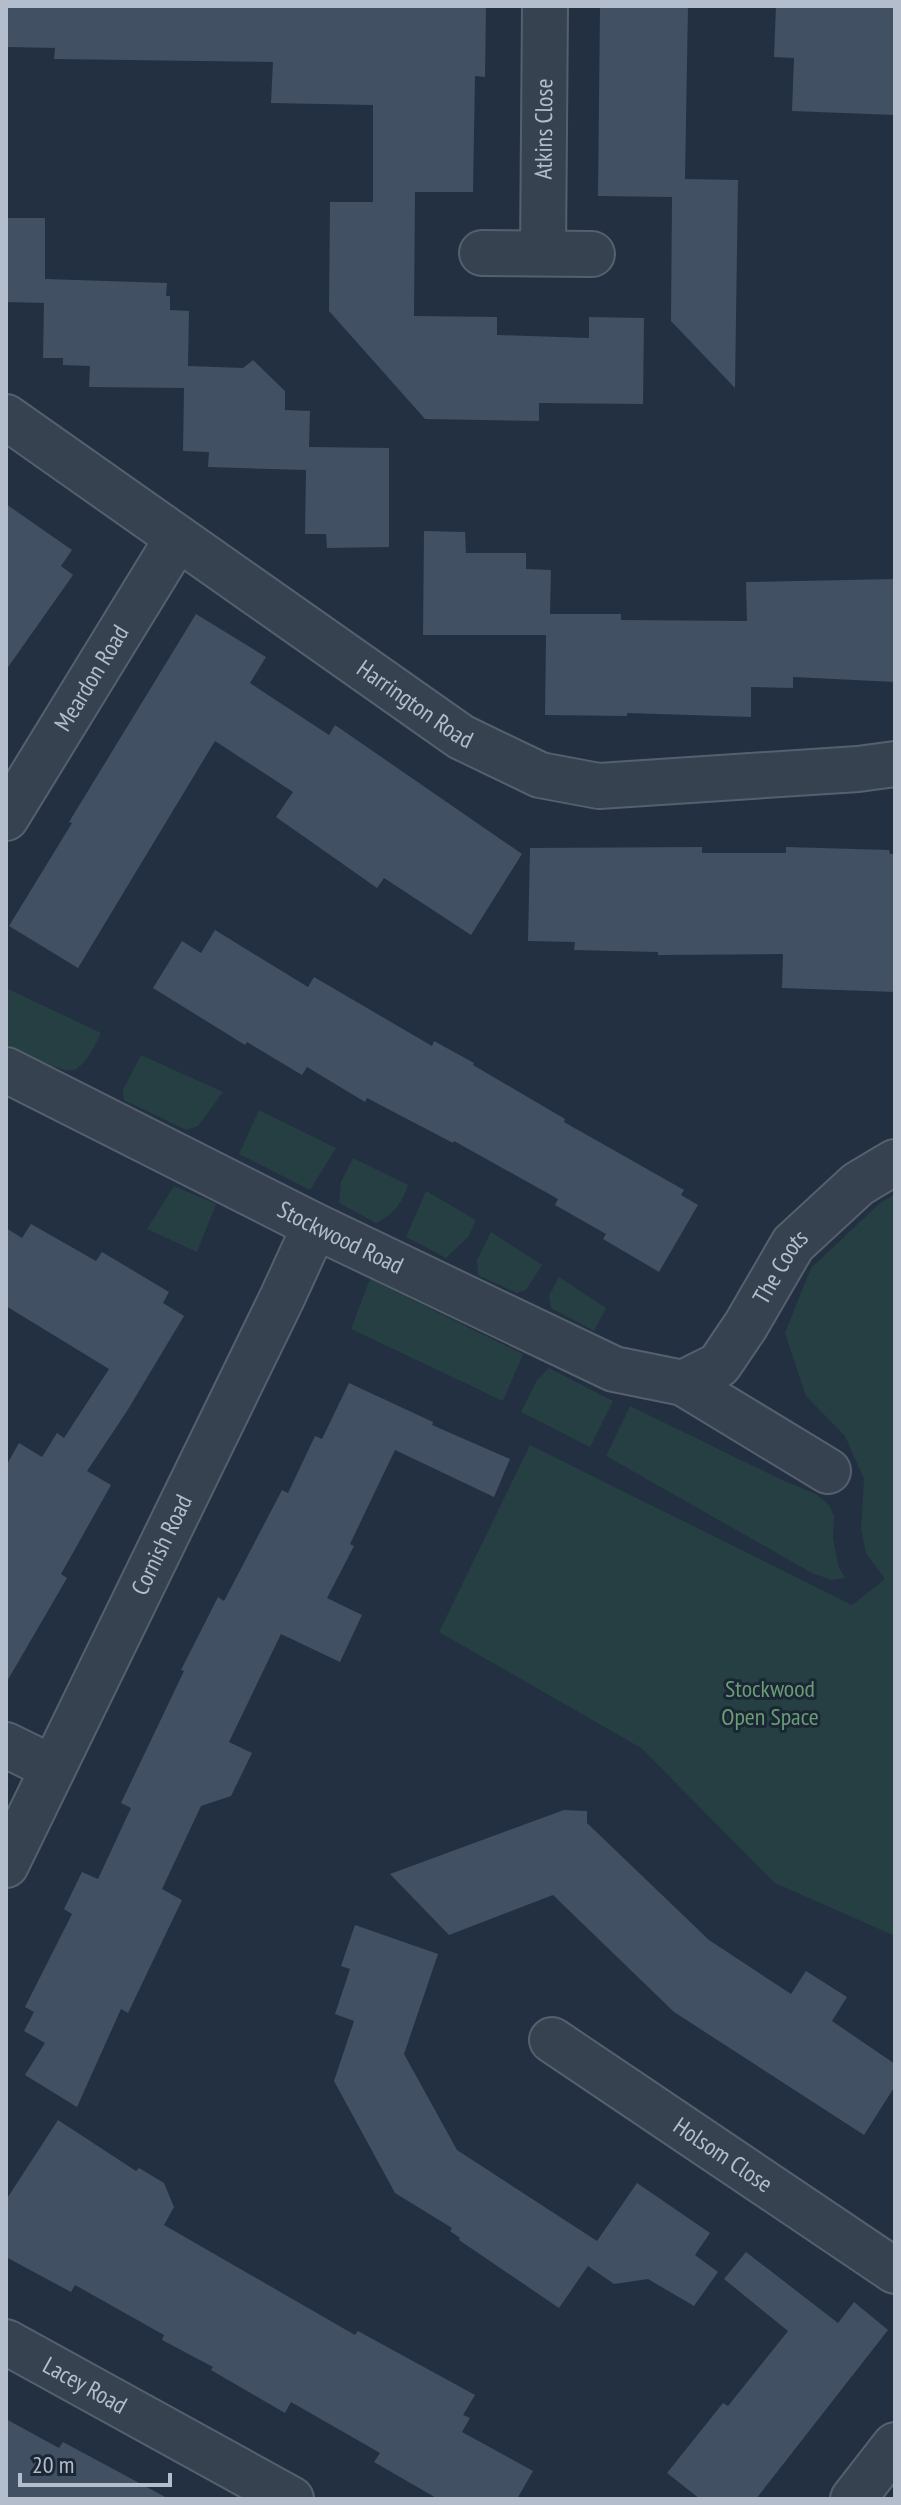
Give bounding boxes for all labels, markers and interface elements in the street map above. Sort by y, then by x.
street label: Atkins Close [528,78,559,180]
street label: Meardon Road [47,619,136,737]
street label: Harrington Road [351,653,478,755]
street label: Stockwood Road [272,1194,408,1281]
street label: The Coots [745,1222,814,1310]
street label: Cornish Road [124,1489,199,1600]
park label: Stockwood Open Space [721,1673,819,1732]
street label: Holsom Close [668,2110,779,2199]
street label: Lacey Road [38,2349,133,2421]
scale bar [20,2437,170,2487]
text: 20 m [32,2449,74,2480]

